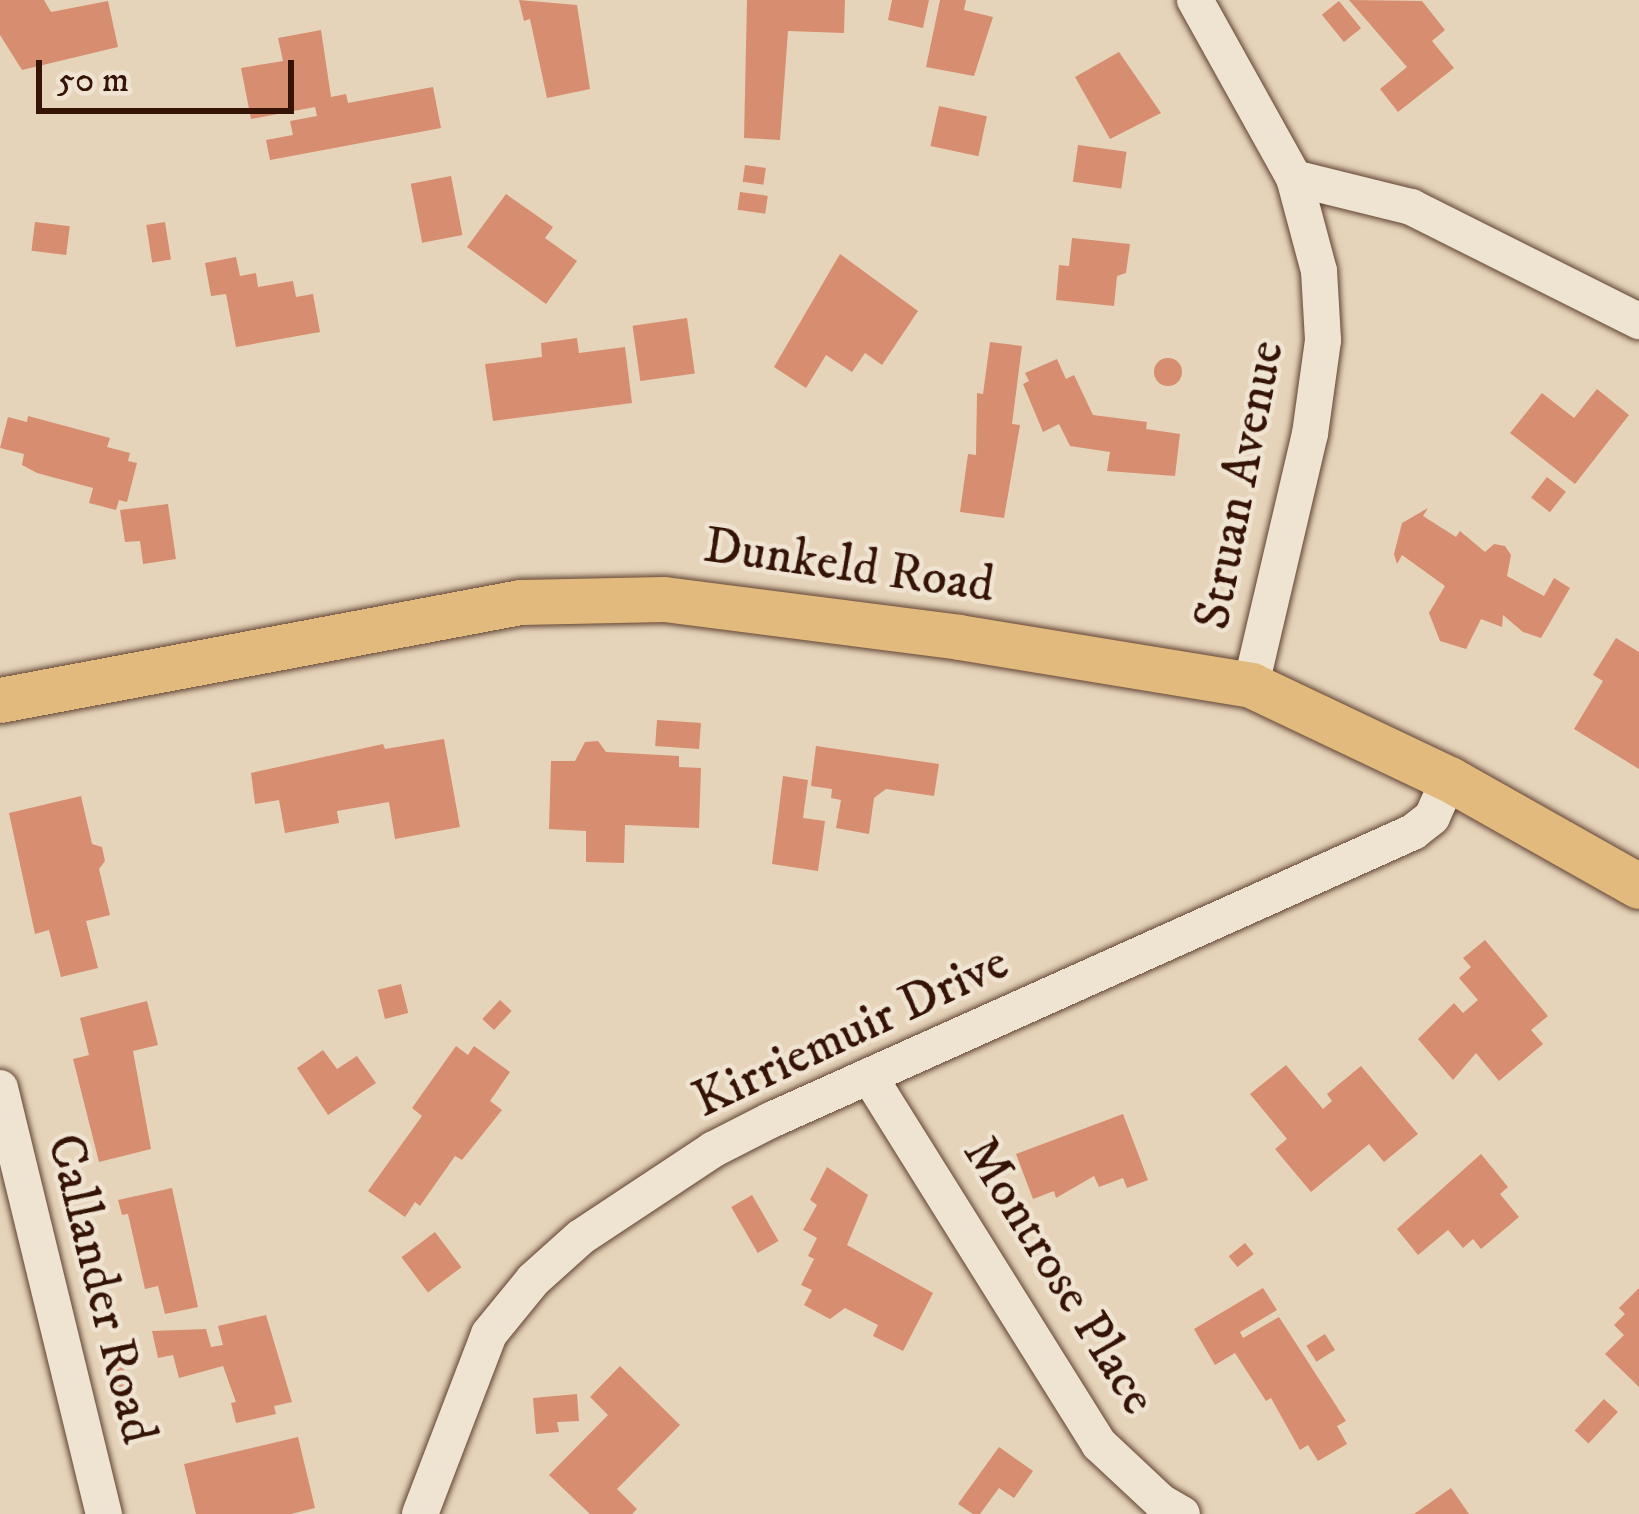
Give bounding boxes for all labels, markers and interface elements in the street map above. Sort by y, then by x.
scale bar [42,36,300,110]
text: 50 m [57,58,129,103]
street label: Struan Avenue [1182,335,1298,635]
street label: Dunkeld Road [700,515,998,617]
street label: Kirriemuir Drive [684,932,1018,1132]
street label: Montrose Place [949,1126,1169,1426]
street label: Callander Road [33,1128,169,1450]

